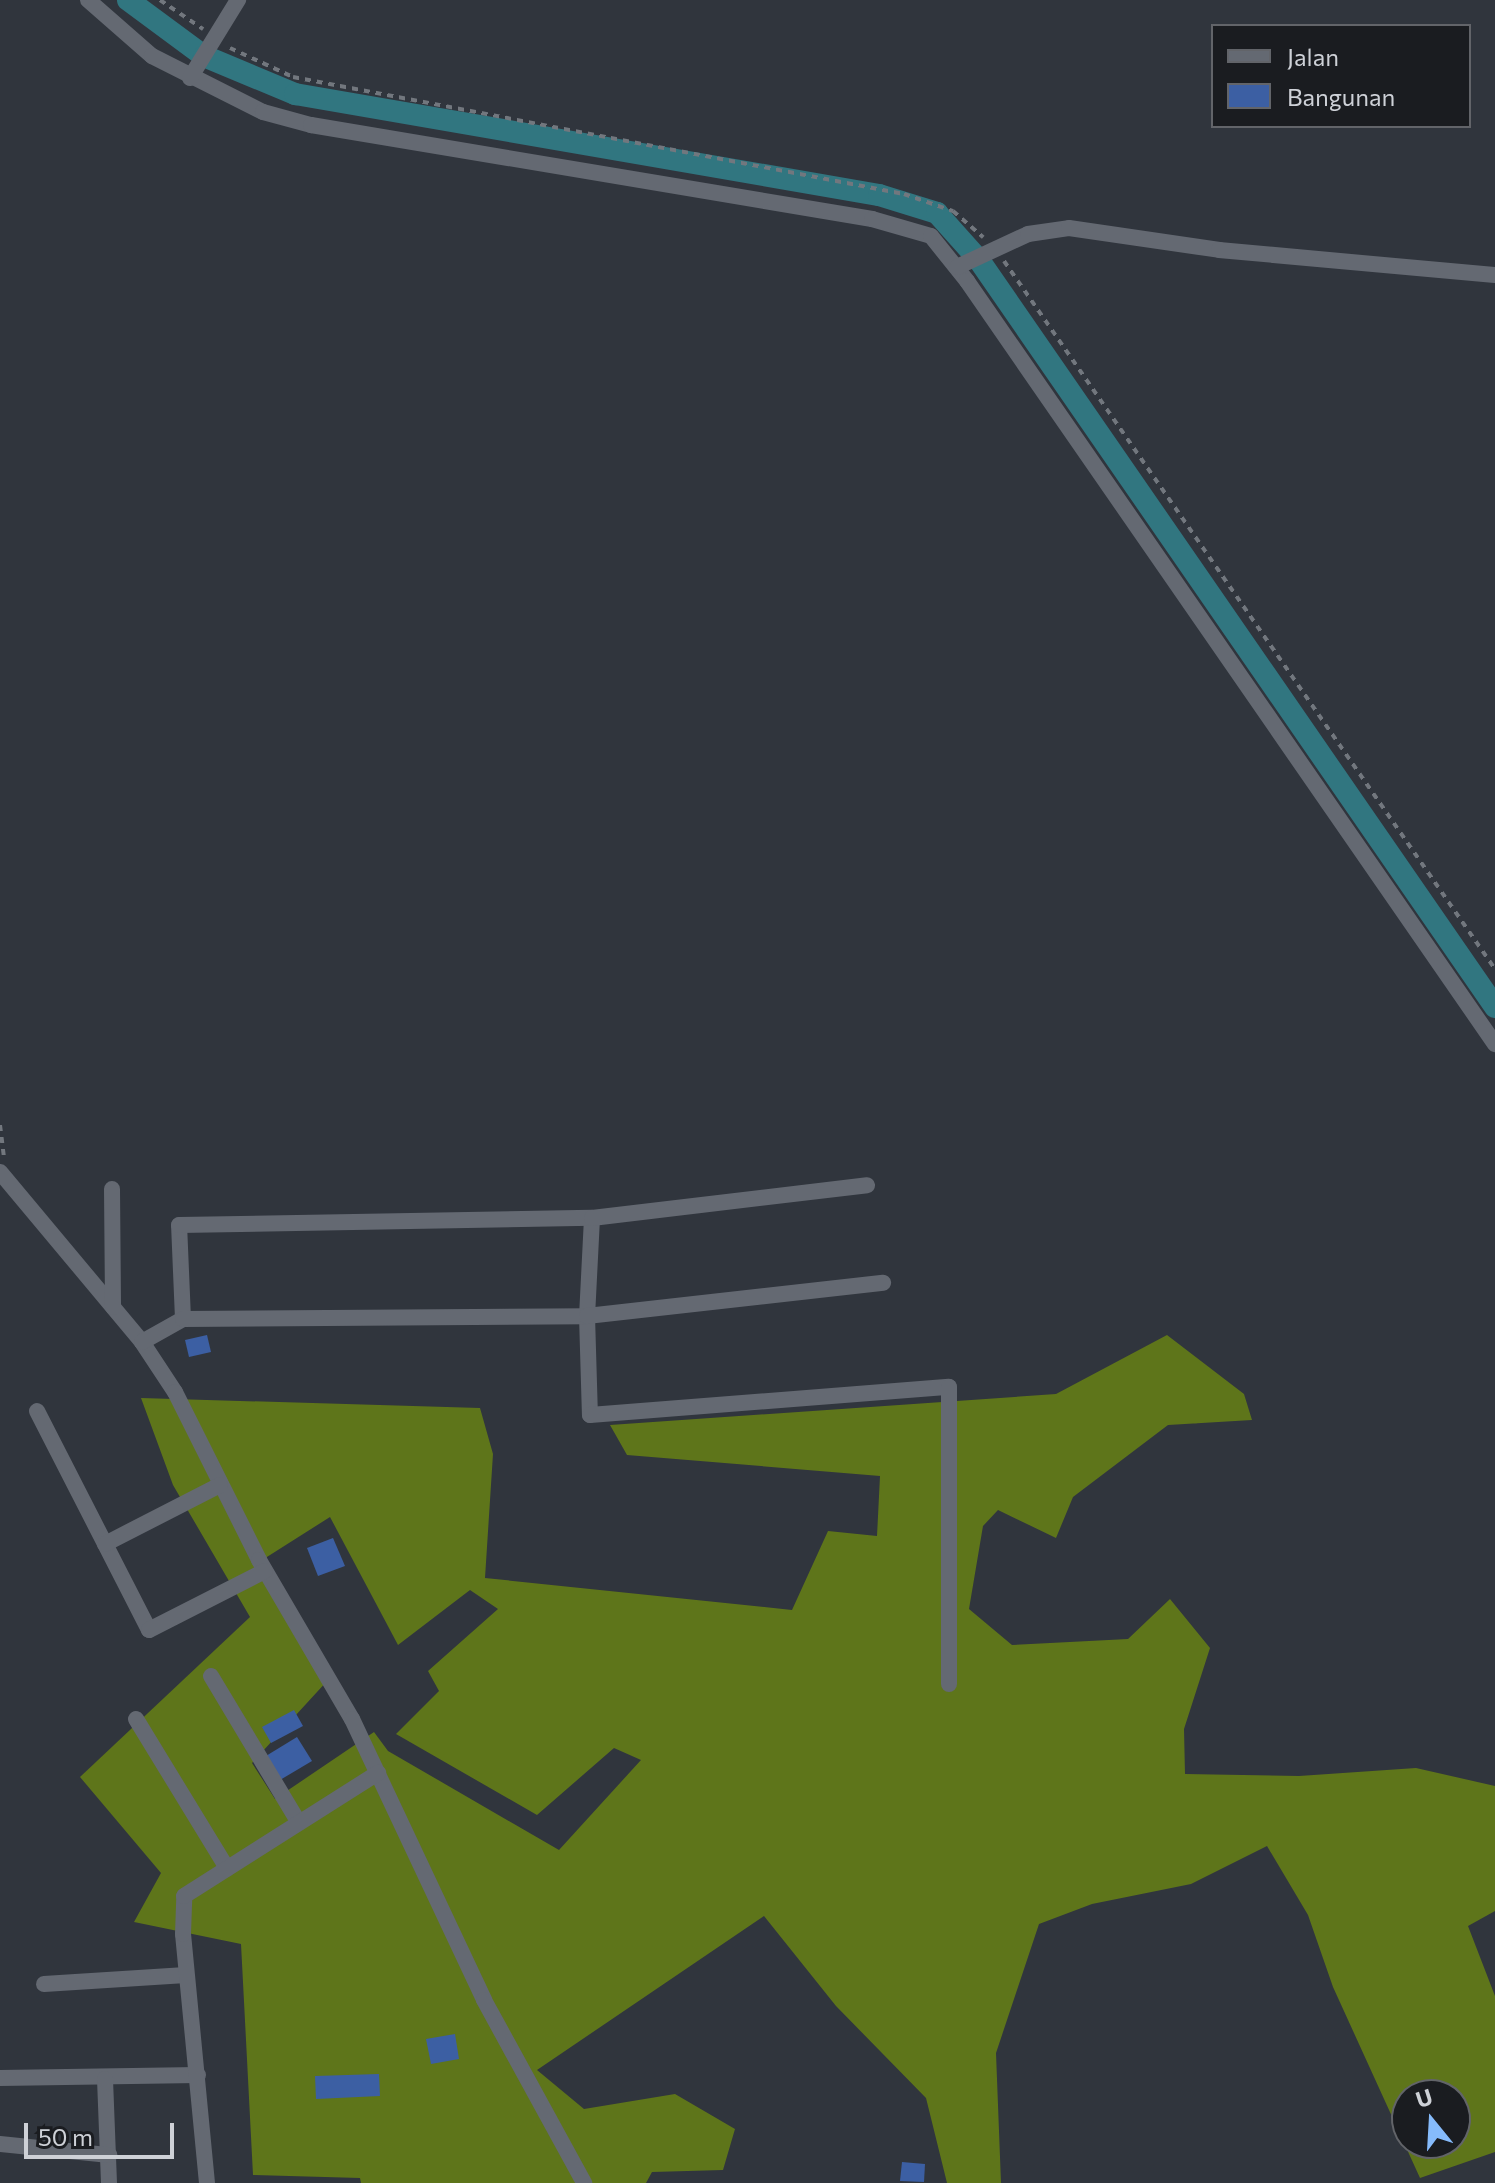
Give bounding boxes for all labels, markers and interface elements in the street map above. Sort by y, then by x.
legend [1211,24,1471,128]
text: Jalan [1287,42,1339,71]
text: Bangunan [1287,82,1395,111]
north arrow [1391,2079,1471,2159]
text: U [1412,2082,1436,2113]
scale bar [28,2107,178,2157]
text: 50 m [38,2122,93,2151]

